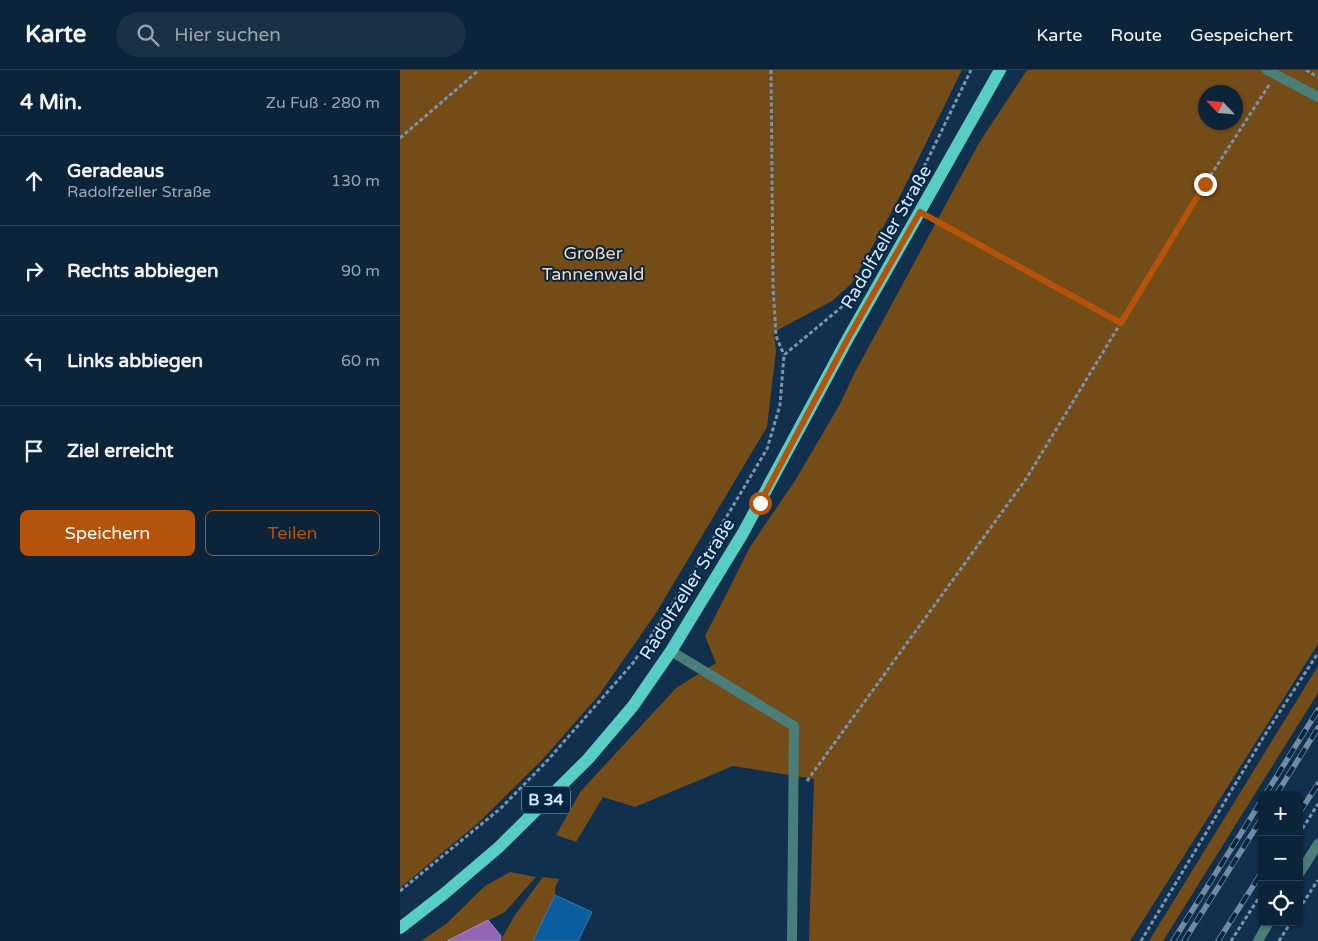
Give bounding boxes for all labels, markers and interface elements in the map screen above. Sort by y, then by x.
search box [116,12,466,57]
text: Karte [25,20,86,49]
icon: search [134,21,162,49]
text: Hier suchen [174,24,281,46]
text: Karte [1036,24,1082,46]
text: Route [1110,24,1162,46]
text: Gespeichert [1190,24,1293,46]
north arrow [1198,85,1243,130]
text: 4 Min. [20,90,82,115]
text: Zu Fuß · 280 m [266,93,380,113]
text: Geradeaus [67,160,164,182]
street label: Radolfzeller Straße [836,161,936,313]
icon: ahead [20,167,48,195]
text: 130 m [331,171,380,191]
route end [1194,173,1217,196]
text: Radolfzeller Straße [67,182,211,202]
park label: Großer Tannenwald [542,242,644,285]
icon: right [20,257,48,285]
text: Rechts abbiegen [67,260,219,282]
text: 90 m [341,261,380,281]
icon: left [20,347,48,375]
text: Links abbiegen [67,350,203,372]
text: 60 m [341,351,380,371]
icon: arrive [20,437,48,465]
text: Ziel erreicht [67,440,174,462]
route start [749,492,772,515]
button: Speichern [20,510,195,556]
button: Teilen [205,510,380,556]
street label: Radolfzeller Straße [635,514,739,664]
road number: B 34 [522,786,570,814]
map controls [1258,791,1303,926]
button: + [1258,791,1303,836]
button: − [1258,836,1303,881]
button: locate [1258,881,1303,926]

